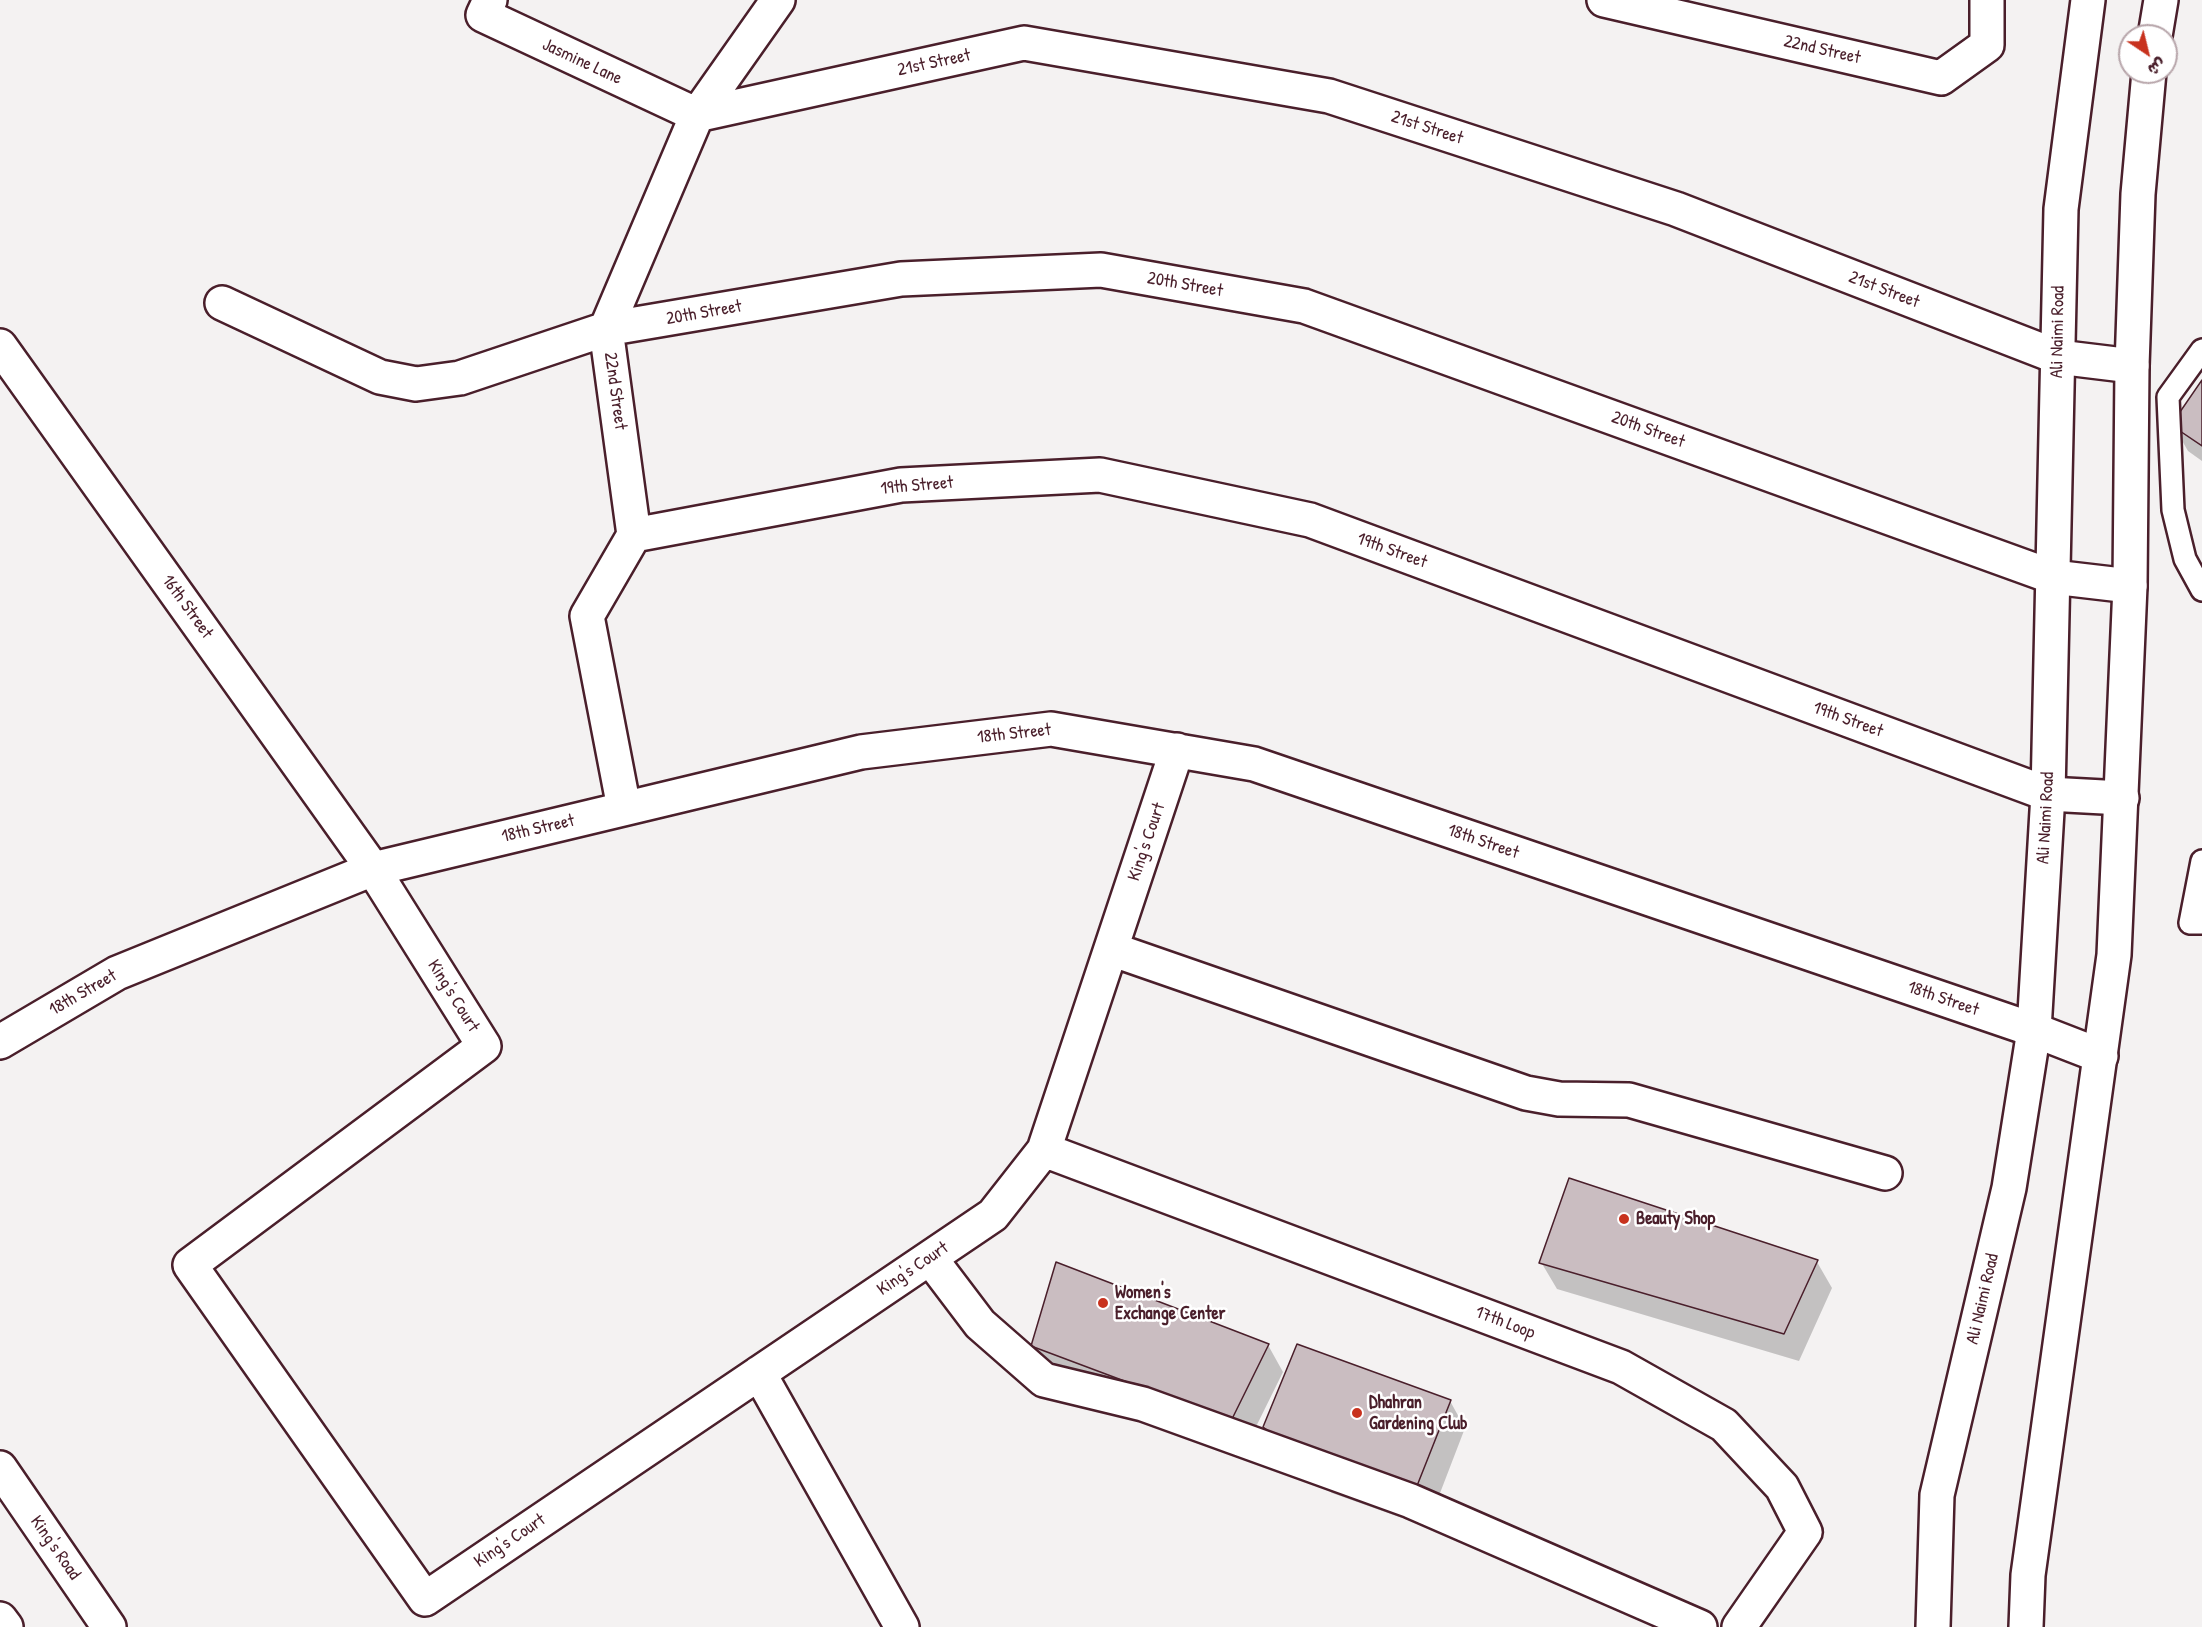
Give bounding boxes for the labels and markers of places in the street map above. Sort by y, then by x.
place label: Beauty Shop [1636,1208,1715,1230]
marker: Beauty Shop [1617,1212,1631,1226]
place label: Women's Exchange Center [1115,1282,1226,1324]
marker: Women's Exchange Center [1096,1296,1110,1310]
place label: Dhahran Gardening Club [1369,1392,1468,1434]
marker: Dhahran Gardening Club [1350,1406,1364,1420]

